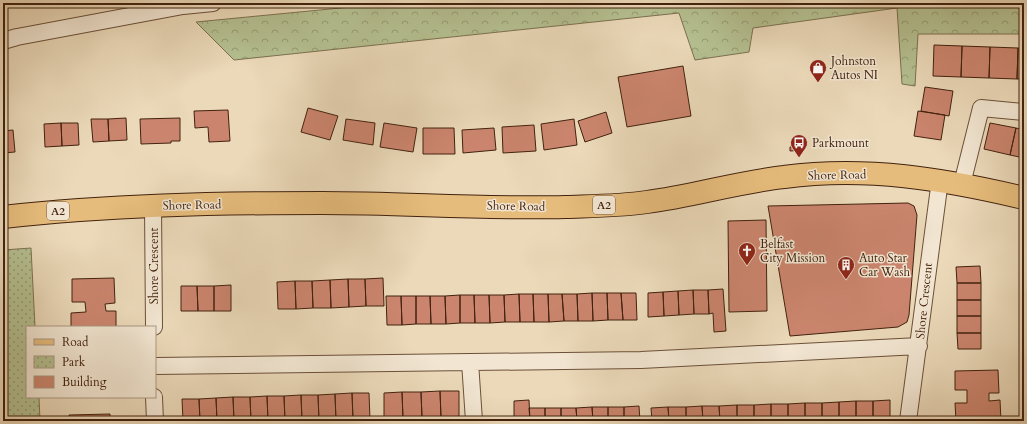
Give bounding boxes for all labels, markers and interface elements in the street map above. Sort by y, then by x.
place label: Johnston Autos NI [829,53,878,83]
shop icon: Johnston Autos NI [808,58,828,83]
bus stop icon: Parkmount [789,133,809,158]
place label: Parkmount [812,135,869,151]
street label: Shore Road [808,166,867,184]
street label: Shore Road [163,196,222,214]
road number: A2 [593,196,615,214]
street label: Shore Road [487,197,546,215]
road number: A2 [47,202,69,220]
street label: Shore Crescent [146,227,162,304]
place label: Belfast City Mission [760,236,825,266]
church icon: Belfast City Mission [737,241,757,266]
place label: Auto Star Car Wash [859,250,910,280]
building icon: Auto Star Car Wash [836,255,856,280]
street label: Shore Crescent [912,262,936,340]
legend [26,326,156,398]
text: Road [62,334,89,350]
text: Park [62,354,86,370]
text: Building [62,374,107,390]

